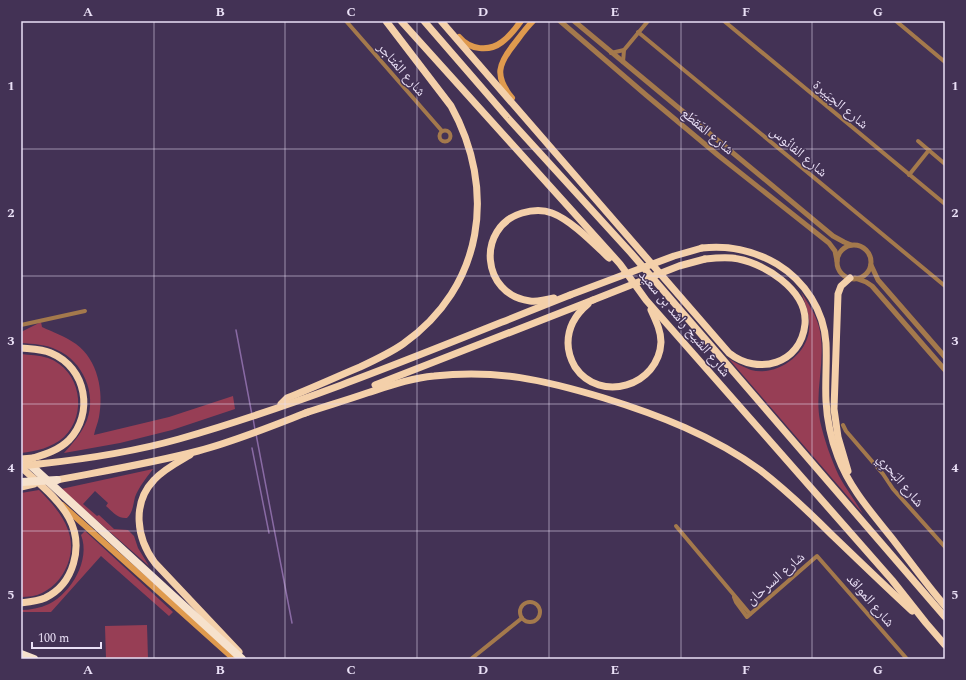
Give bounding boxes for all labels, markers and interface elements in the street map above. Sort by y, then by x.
text: A [83,2,93,22]
text: B [215,2,225,22]
text: C [346,2,356,22]
text: D [478,2,488,22]
text: E [611,2,620,22]
text: F [742,2,750,22]
text: G [873,2,883,22]
street label: شارع المُتاجر [372,37,431,101]
street label: شارع الحِيَيرة [808,75,873,134]
text: 1 [7,76,15,96]
text: 1 [951,76,959,96]
street label: شارع المَقطَع [677,103,739,160]
street label: شارع الفانُوس [765,121,832,182]
text: 2 [7,203,15,223]
text: 2 [951,203,959,223]
street label: شارع الشيخ راشد بن سعيد [634,265,736,381]
text: 3 [7,331,15,351]
text: 3 [951,331,959,351]
street label: شارع البَحرِي [872,449,929,512]
text: 4 [7,458,15,478]
text: 4 [951,458,959,478]
street label: شارع السرحان [741,547,809,610]
street label: شارع المواقد [842,569,900,632]
text: 5 [7,585,15,605]
text: 5 [951,585,959,605]
scale bar [32,624,101,650]
text: 100 m [38,629,69,648]
text: A [83,660,93,680]
text: B [215,660,225,680]
text: C [346,660,356,680]
text: D [478,660,488,680]
text: E [611,660,620,680]
text: F [742,660,750,680]
text: G [873,660,883,680]

